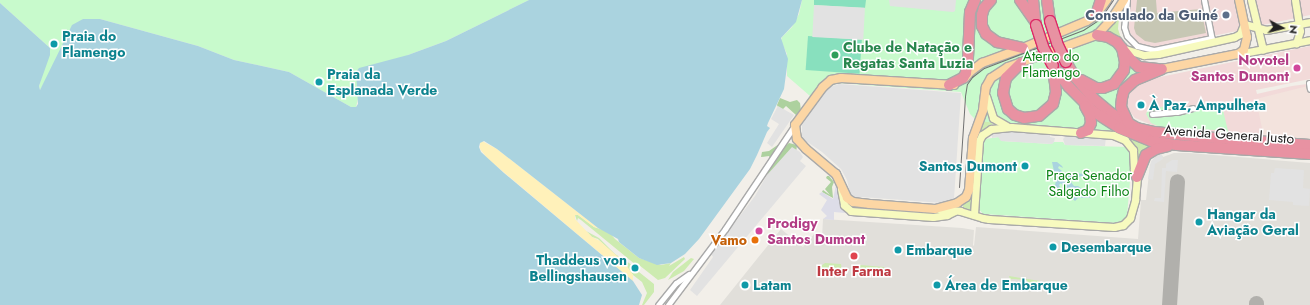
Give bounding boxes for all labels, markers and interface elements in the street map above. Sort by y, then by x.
place label: Consulado da Guiné [1085,7,1218,23]
north arrow [1262,8,1302,48]
marker: Consulado da Guiné [1221,10,1231,20]
text: N [1285,24,1302,35]
place label: Praia do Flamengo [62,28,125,60]
marker: Praia do Flamengo [49,39,59,49]
place label: Clube de Natação e Regatas Santa Luzia [843,39,973,72]
park label: Aterro do Flamengo [1022,48,1080,80]
marker: Clube de Natação e Regatas Santa Luzia [830,50,840,60]
place label: Novotel Santos Dumont [1191,52,1289,84]
marker: Novotel Santos Dumont [1292,63,1302,73]
place label: Praia da Esplanada Verde [327,66,437,98]
marker: Praia da Esplanada Verde [314,77,324,87]
place label: À Paz, Ampulheta [1149,97,1266,113]
marker: À Paz, Ampulheta [1136,100,1146,110]
street label: Avenida General Justo [1163,121,1295,147]
place label: Santos Dumont [919,158,1017,174]
marker: Santos Dumont [1020,161,1030,171]
park label: Praça Senador Salgado Filho [1046,167,1132,200]
place label: Hangar da Aviação Geral [1207,206,1299,238]
place label: Prodigy Santos Dumont [767,215,865,248]
marker: Hangar da Aviação Geral [1194,217,1204,227]
marker: Prodigy Santos Dumont [754,226,764,236]
place label: Vamo [711,232,747,248]
marker: Vamo [750,235,760,245]
place label: Desembarque [1061,239,1152,255]
place label: Embarque [906,242,972,258]
marker: Desembarque [1048,242,1058,252]
marker: Embarque [893,245,903,255]
marker: Inter Farma [849,251,859,261]
place label: Thaddeus von Bellingshausen [529,252,627,284]
marker: Thaddeus von Bellingshausen [630,263,640,273]
place label: Inter Farma [817,263,891,279]
place label: Latam [753,277,791,293]
place label: Área de Embarque [945,277,1068,293]
marker: Latam [740,280,750,290]
marker: Área de Embarque [932,280,942,290]

